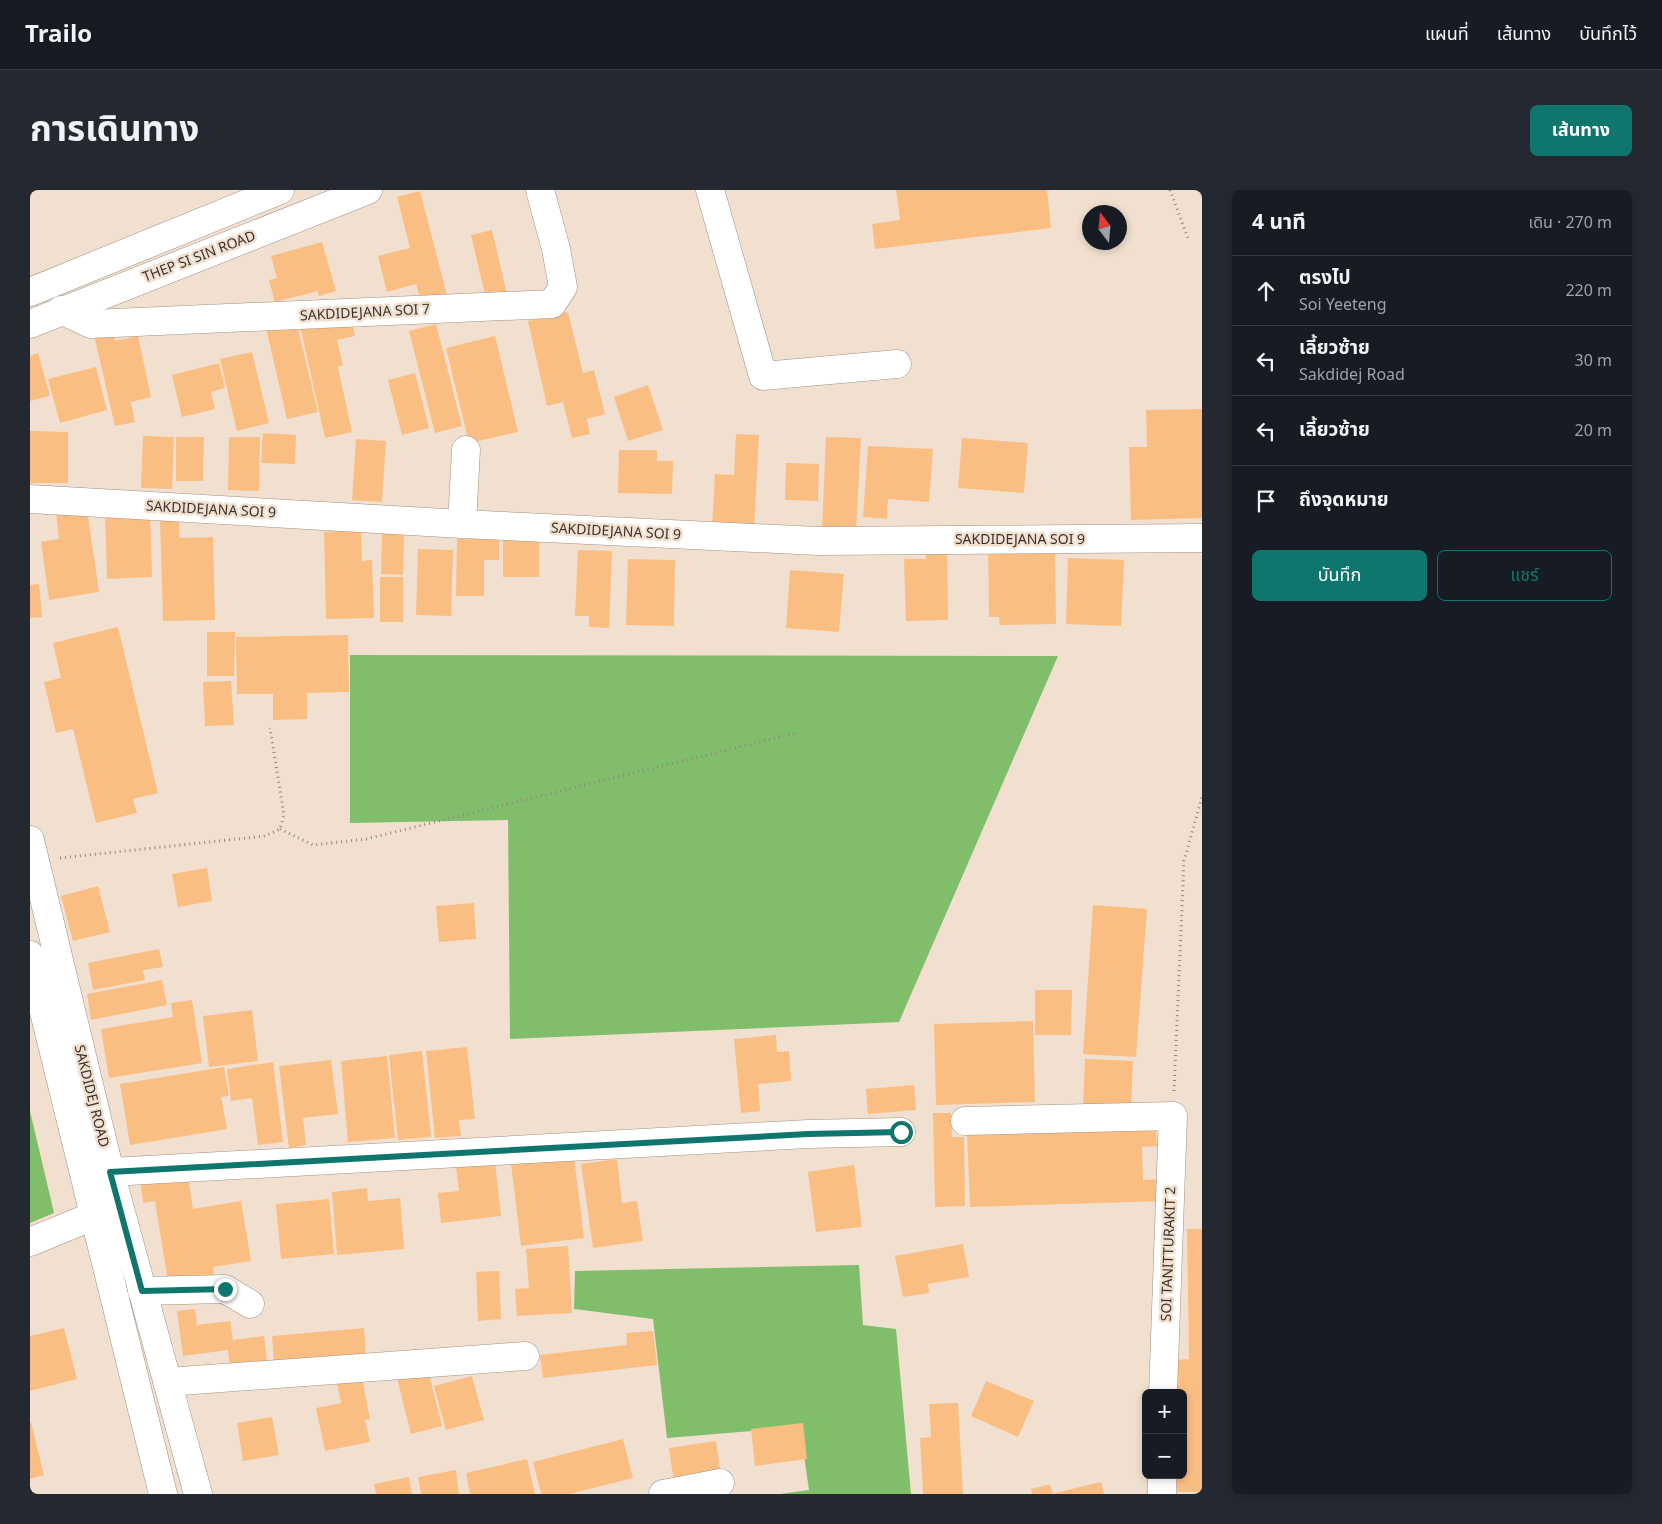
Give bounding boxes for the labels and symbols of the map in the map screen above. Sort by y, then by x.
north arrow [1082,205,1127,250]
street label: THEP SI SIN ROAD [140,225,259,288]
street label: SAKDIDEJANA SOI 7 [300,299,431,326]
street label: SAKDIDEJANA SOI 9 [145,496,276,523]
street label: SAKDIDEJANA SOI 9 [550,518,681,545]
street label: SAKDIDEJANA SOI 9 [955,529,1085,550]
street label: SAKDIDEJ ROAD [69,1043,114,1150]
route start [890,1121,913,1144]
street label: SOI TANITTURAKIT 2 [1156,1186,1181,1322]
route end [214,1278,237,1301]

